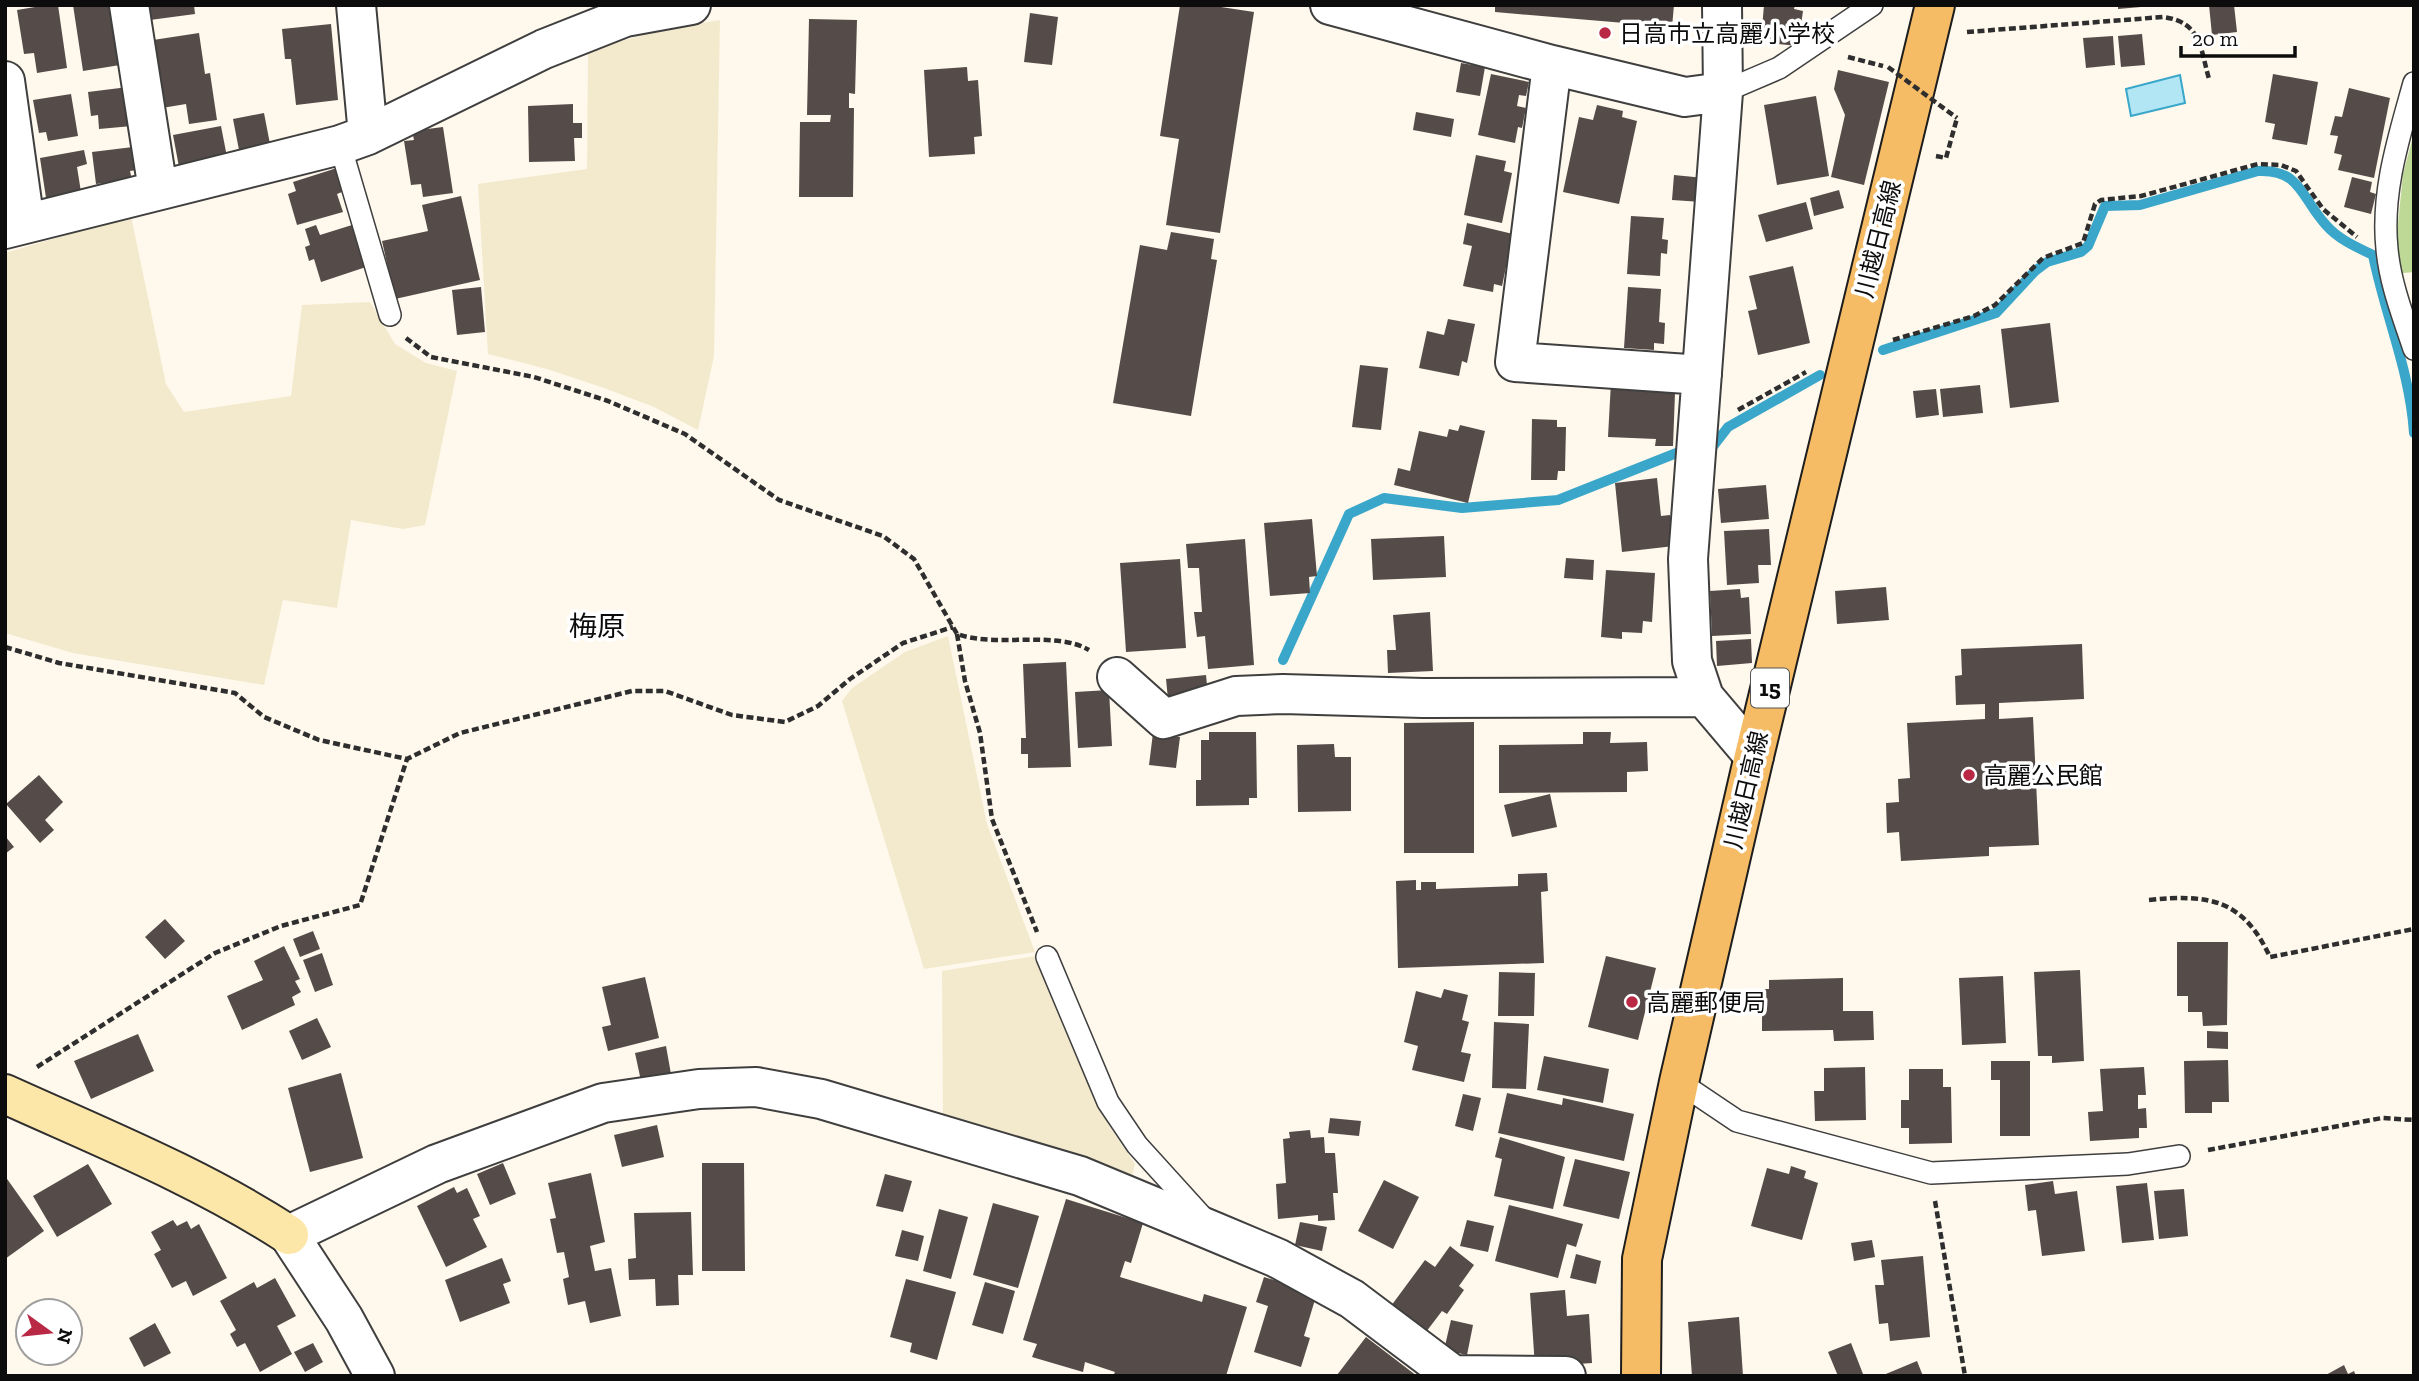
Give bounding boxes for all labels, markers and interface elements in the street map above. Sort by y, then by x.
scale bar [2181,14,2295,58]
place label: 日高市立高麗小学校 [1619,19,1835,48]
marker: 日高市立高麗小学校 [1597,25,1613,41]
text: 20 m [2192,26,2238,51]
street label: 川越日高線 [1849,177,1907,301]
district label: 梅原 [569,610,625,643]
road number: 15 [1751,668,1789,708]
street label: 川越日高線 [1718,728,1774,852]
place label: 高麗公民館 [1983,761,2103,790]
marker: 高麗公民館 [1961,767,1977,783]
place label: 高麗郵便局 [1646,988,1766,1017]
marker: 高麗郵便局 [1624,994,1640,1010]
north arrow [14,1297,84,1367]
text: N [52,1326,78,1346]

